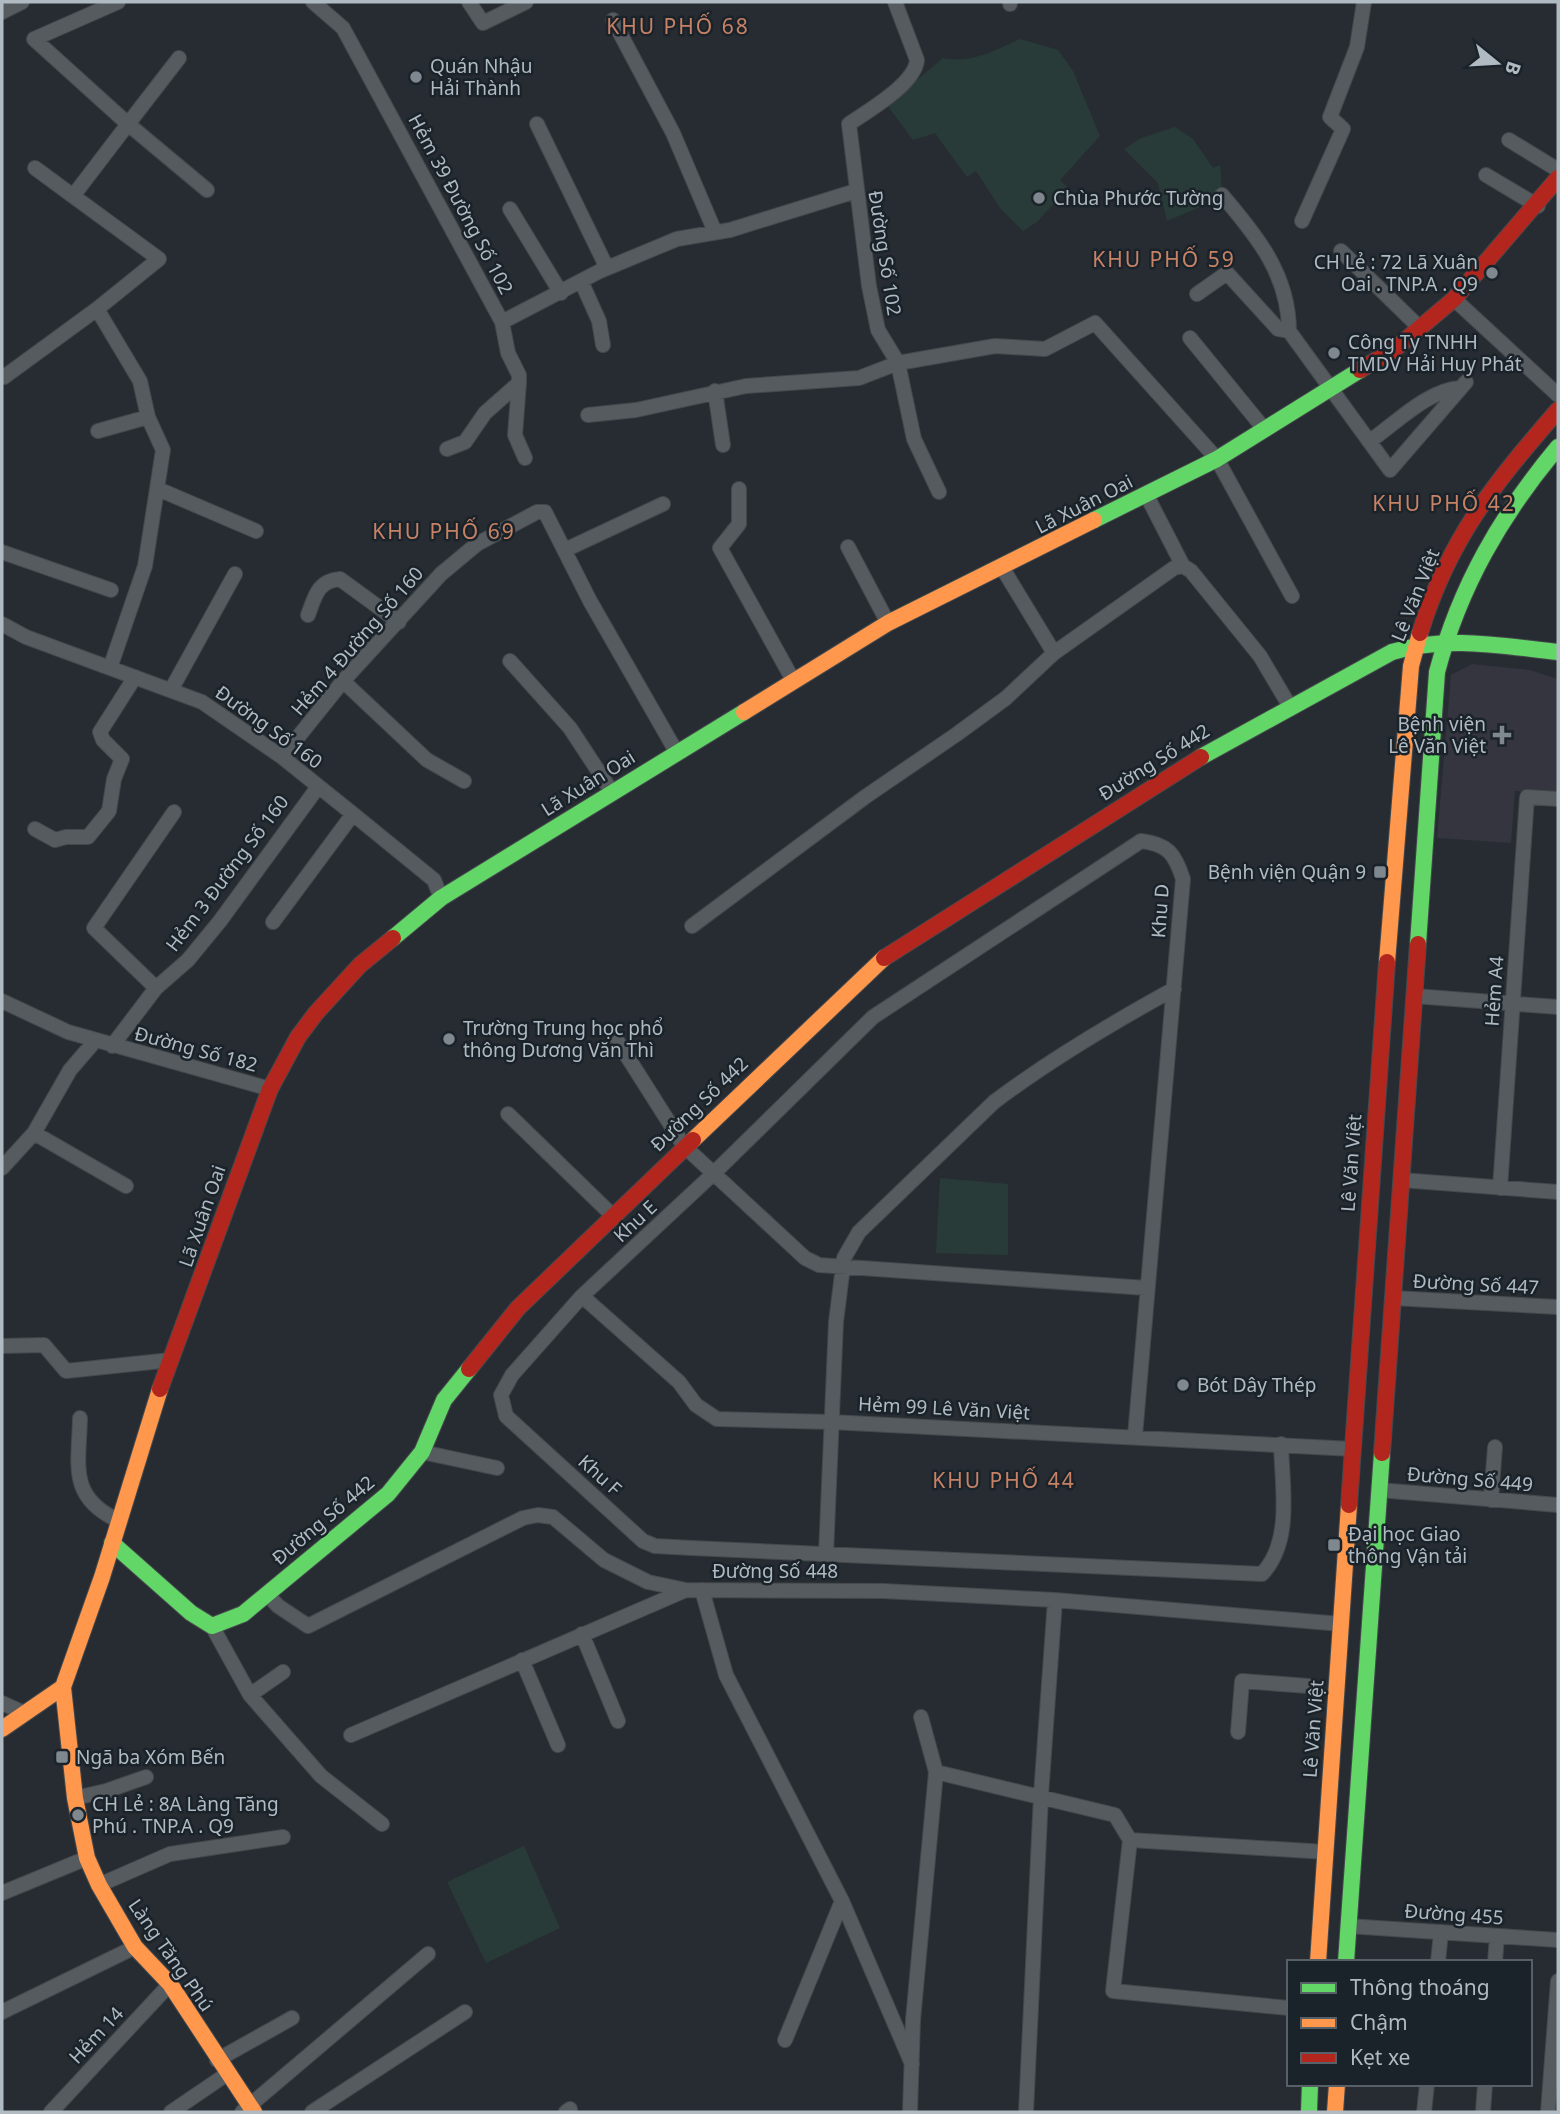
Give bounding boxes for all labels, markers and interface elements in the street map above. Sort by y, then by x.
district label: KHU PHỐ 68 [606,12,750,40]
north arrow [1462,28,1532,98]
place label: Quán Nhậu Hải Thành [430,53,533,101]
text: B [1499,58,1527,78]
marker: Quán Nhậu Hải Thành [408,69,424,85]
street label: Hẻm 39 Đường Số 102 [402,109,520,299]
place label: Chùa Phước Tường [1053,185,1223,211]
street label: Đường Số 102 [862,189,908,317]
marker: Chùa Phước Tường [1031,190,1047,206]
district label: KHU PHỐ 59 [1092,245,1236,273]
place label: CH Lẻ : 72 Lã Xuân Oai . TNP.A . Q9 [1314,249,1478,297]
marker: CH Lẻ : 72 Lã Xuân Oai . TNP.A . Q9 [1484,265,1500,281]
place label: Công Ty TNHH TMDV Hải Huy Phát [1348,329,1522,377]
marker: Công Ty TNHH TMDV Hải Huy Phát [1326,345,1342,361]
street label: Lã Xuân Oai [1031,468,1137,540]
district label: KHU PHỐ 42 [1372,489,1516,517]
district label: KHU PHỐ 69 [372,517,516,545]
street label: Lê Văn Việt [1385,545,1445,645]
street label: Hẻm 4 Đường Số 160 [285,561,429,721]
street label: Đường Số 160 [210,679,328,775]
place label: Bệnh viện Lê Văn Việt [1388,711,1486,759]
street label: Đường Số 442 [1094,718,1214,806]
marker: Bệnh viện Lê Văn Việt [1492,725,1512,745]
street label: Lã Xuân Oai [536,744,640,822]
street label: Hẻm 3 Đường Số 160 [160,789,294,957]
place label: Bệnh viện Quận 9 [1208,859,1366,885]
marker: Bệnh viện Quận 9 [1372,864,1388,880]
street label: Khu D [1145,883,1175,939]
street label: Hẻm A4 [1479,955,1509,1027]
place label: Trường Trung học phổ thông Dương Văn Thì [463,1015,663,1063]
street label: Đường Số 182 [132,1020,260,1078]
marker: Trường Trung học phổ thông Dương Văn Thì [441,1031,457,1047]
street label: Đường Số 442 [645,1051,753,1157]
street label: Lê Văn Việt [1335,1113,1367,1213]
street label: Lã Xuân Oai [172,1162,232,1270]
street label: Khu E [608,1194,662,1248]
street label: Đường Số 447 [1412,1268,1540,1300]
place label: Bót Dây Thép [1197,1372,1317,1398]
marker: Bót Dây Thép [1175,1377,1191,1393]
street label: Hẻm 99 Lê Văn Việt [857,1391,1031,1425]
street label: Khu F [573,1449,627,1501]
street label: Đường Số 449 [1406,1461,1534,1497]
district label: KHU PHỐ 44 [932,1466,1076,1494]
street label: Đường Số 442 [266,1469,380,1571]
place label: Đại học Giao thông Vận tải [1348,1521,1467,1569]
marker: Đại học Giao thông Vận tải [1326,1537,1342,1553]
street label: Đường Số 448 [712,1558,838,1584]
street label: Lê Văn Việt [1297,1679,1329,1779]
place label: Ngã ba Xóm Bến [76,1744,225,1770]
marker: Ngã ba Xóm Bến [54,1749,70,1765]
place label: CH Lẻ : 8A Làng Tăng Phú . TNP.A . Q9 [92,1791,279,1839]
marker: CH Lẻ : 8A Làng Tăng Phú . TNP.A . Q9 [70,1807,86,1823]
street label: Làng Tăng Phú [122,1893,220,2017]
street label: Đường 455 [1404,1898,1504,1930]
legend [1287,1960,1532,2086]
text: Thông thoáng [1350,1973,1490,2001]
street label: Hẻm 14 [63,2001,129,2069]
text: Chậm [1350,2008,1408,2036]
text: Kẹt xe [1350,2043,1410,2071]

